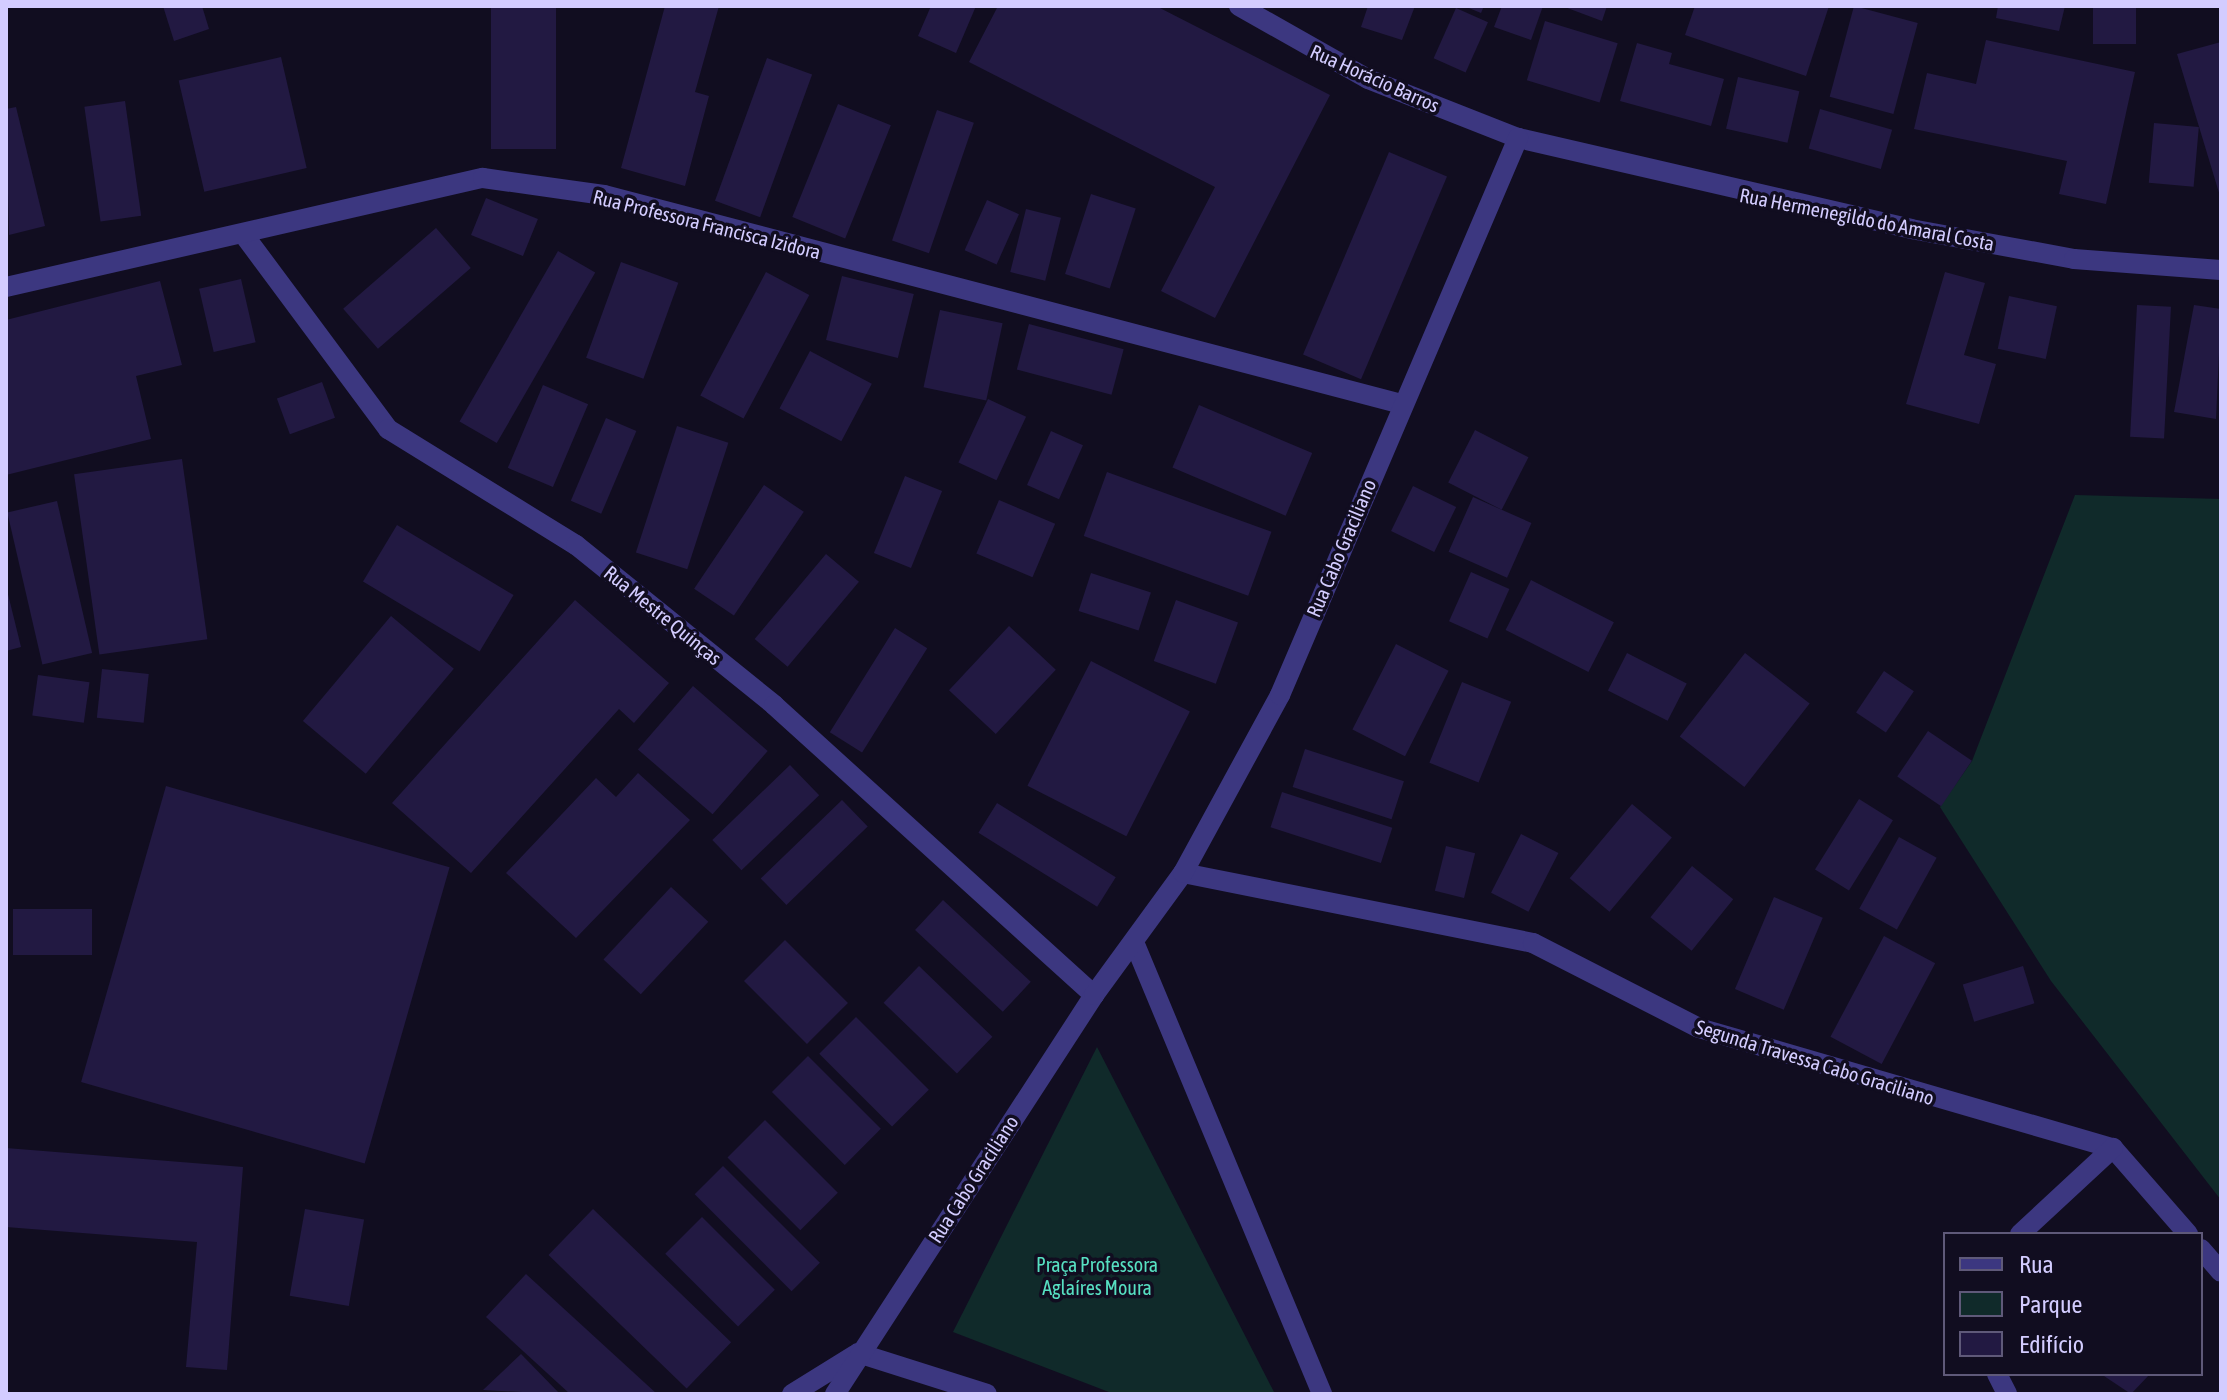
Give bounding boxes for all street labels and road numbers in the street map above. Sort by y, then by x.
street label: Rua Horácio Barros [1307,39,1443,117]
street label: Rua Hermenegildo do Amaral Costa [1738,183,1996,255]
street label: Rua Professora Francisca Izidora [591,184,823,264]
street label: Rua Cabo Graciliano [1301,476,1381,620]
street label: Rua Mestre Quinças [599,560,727,670]
street label: Segunda Travessa Cabo Graciliano [1693,1014,1937,1110]
street label: Rua Cabo Graciliano [923,1111,1023,1247]

